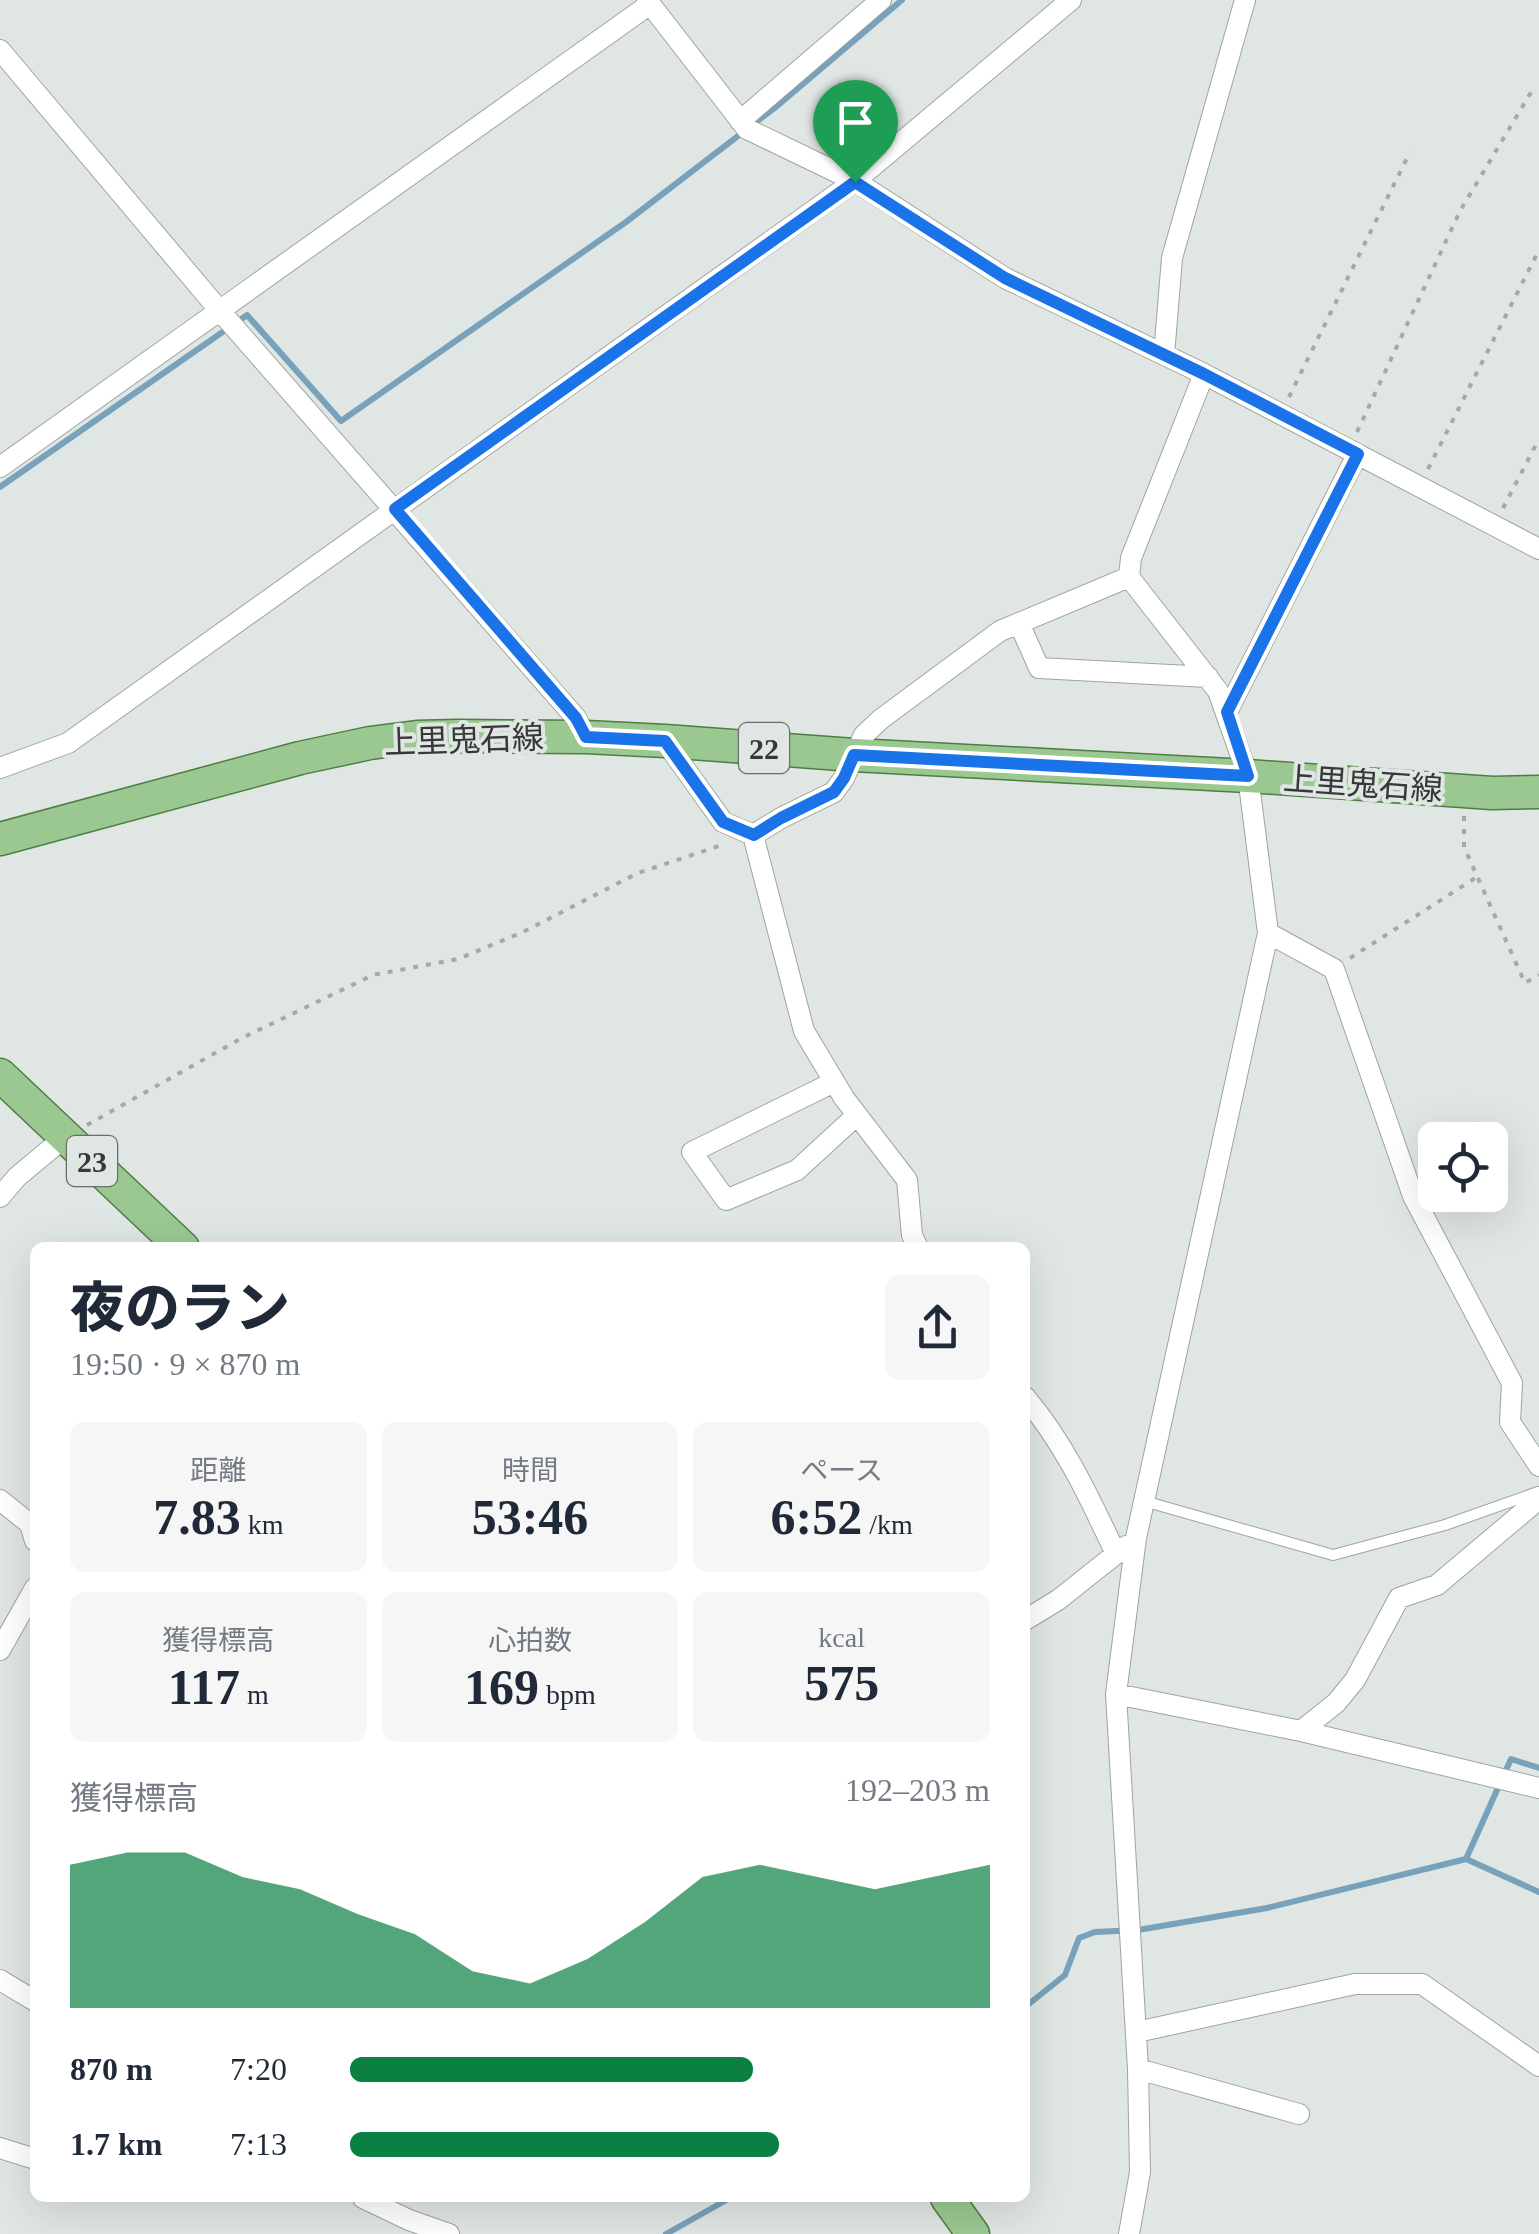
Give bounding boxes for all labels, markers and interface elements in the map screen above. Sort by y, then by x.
pin [813,80,898,183]
icon: arrive [828,95,883,150]
street label: 上里鬼石線 [383,719,545,761]
road number: 22 [739,723,789,773]
street label: 上里鬼石線 [1282,760,1444,808]
map controls [1418,1122,1508,1212]
button: locate [1418,1122,1508,1212]
road number: 23 [67,1136,117,1186]
button: share [885,1275,990,1380]
text: 夜のラン [70,1278,290,1339]
text: 19:50 · 9 × 870 m [70,1346,300,1382]
text: 距離 [190,1455,246,1486]
text: 時間 [502,1455,558,1486]
text: ペース [800,1455,883,1486]
text: 7.83 [153,1489,241,1545]
text: 53:46 [472,1489,588,1545]
text: 6:52 [771,1489,862,1545]
text: km [241,1509,283,1540]
text: /km [862,1509,913,1540]
text: kcal [818,1622,865,1653]
text: 獲得標高 [162,1625,274,1656]
text: 心拍数 [488,1625,572,1656]
text: 575 [804,1655,879,1711]
text: 117 [168,1659,240,1715]
text: 169 [464,1659,539,1715]
text: m [240,1679,269,1710]
text: bpm [539,1679,596,1710]
text: 192–203 m [845,1772,990,1808]
text: 獲得標高 [70,1780,198,1816]
text: 870 m [70,2051,153,2087]
text: 7:20 [230,2051,287,2087]
text: 1.7 km [70,2126,162,2162]
text: 7:13 [230,2126,287,2162]

